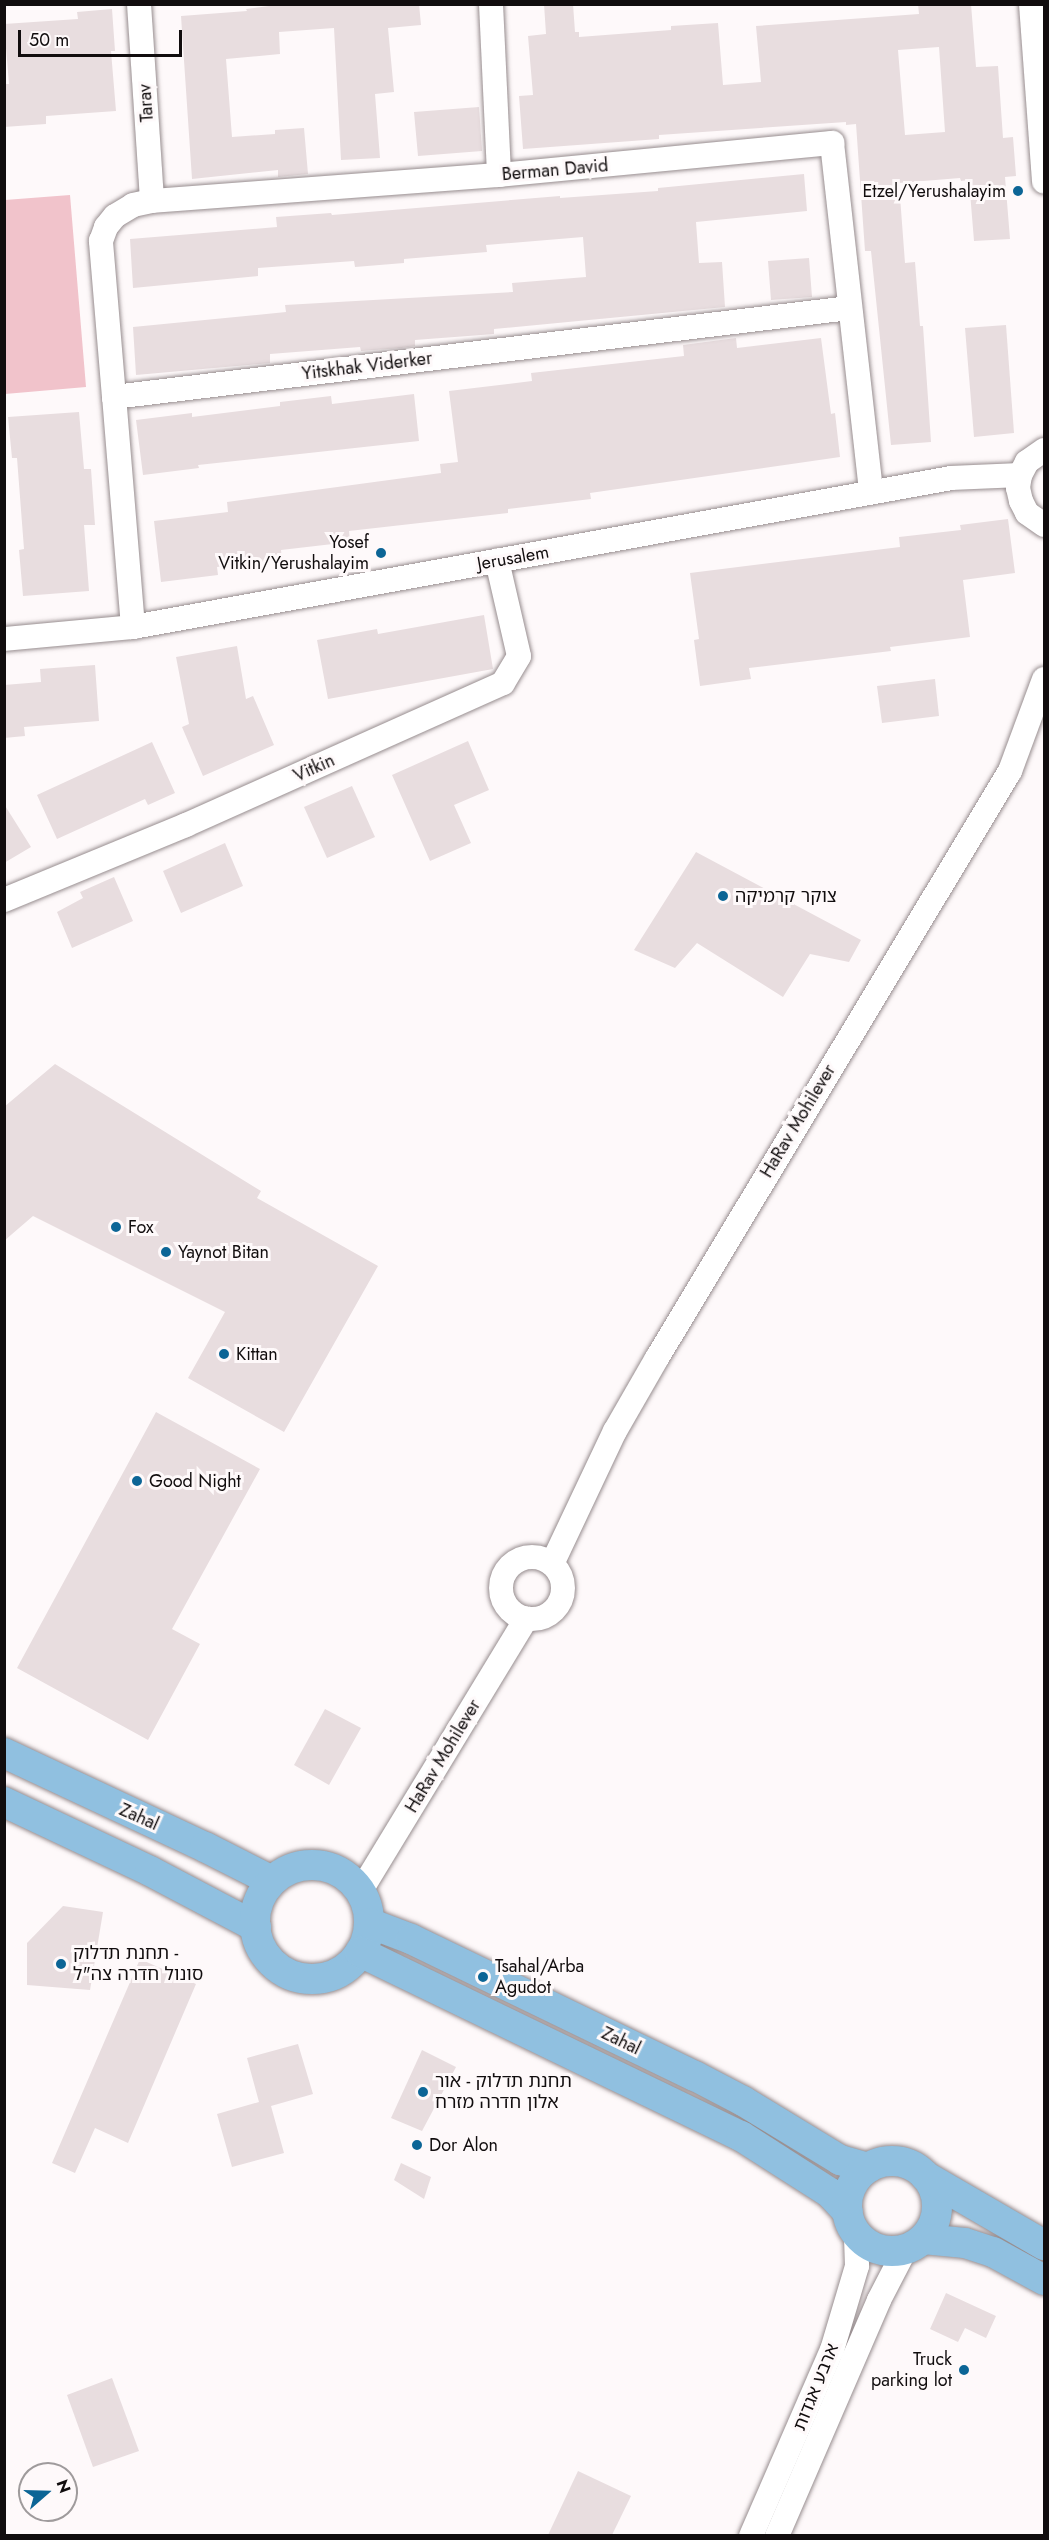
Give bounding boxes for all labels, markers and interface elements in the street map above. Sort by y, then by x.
scale bar [21,18,184,56]
text: 50 m [29,27,69,53]
street label: Tarav [134,83,158,123]
street label: Berman David [501,155,609,185]
place label: Etzel/Yerushalayim [862,180,1006,202]
marker: Etzel/Yerushalayim [1011,184,1025,198]
street label: Yitskhak Viderker [301,347,433,385]
place label: Yosef Vitkin/Yerushalayim [218,532,369,574]
street label: Jerusalem [475,541,551,575]
marker: Yosef Vitkin/Yerushalayim [374,546,388,560]
street label: Vitkin [290,749,338,787]
place label: צוקר קרמיקה [735,885,837,907]
marker: צוקר קרמיקה [716,889,730,903]
street label: HaRav Mohilever [756,1060,840,1182]
place label: Fox [128,1216,154,1238]
marker: Fox [109,1220,123,1234]
place label: Yaynot Bitan [178,1241,269,1263]
marker: Yaynot Bitan [159,1245,173,1259]
place label: Kittan [236,1343,278,1365]
marker: Kittan [217,1347,231,1361]
place label: Good Night [149,1470,241,1492]
marker: Good Night [130,1474,144,1488]
street label: HaRav Mohilever [401,1695,485,1817]
street label: Zahal [116,1799,162,1835]
place label: תחנת תדלוק - סונול חדרה צה"ל [73,1943,203,1986]
place label: Tsahal/Arba Agudot [495,1956,584,1998]
marker: תחנת תדלוק - סונול חדרה צה"ל [54,1957,68,1971]
marker: Tsahal/Arba Agudot [476,1970,490,1984]
street label: Zahal [598,2022,644,2060]
place label: תחנת תדלוק - אור אלון חדרה מזרח [435,2071,572,2114]
marker: תחנת תדלוק - אור אלון חדרה מזרח [416,2085,430,2099]
place label: Dor Alon [429,2134,498,2156]
marker: Dor Alon [410,2138,424,2152]
street label: ארבע אגדות [789,2340,843,2434]
place label: Truck parking lot [871,2349,952,2392]
marker: Truck parking lot [957,2363,971,2377]
north arrow [18,2462,78,2522]
text: N [51,2476,76,2496]

